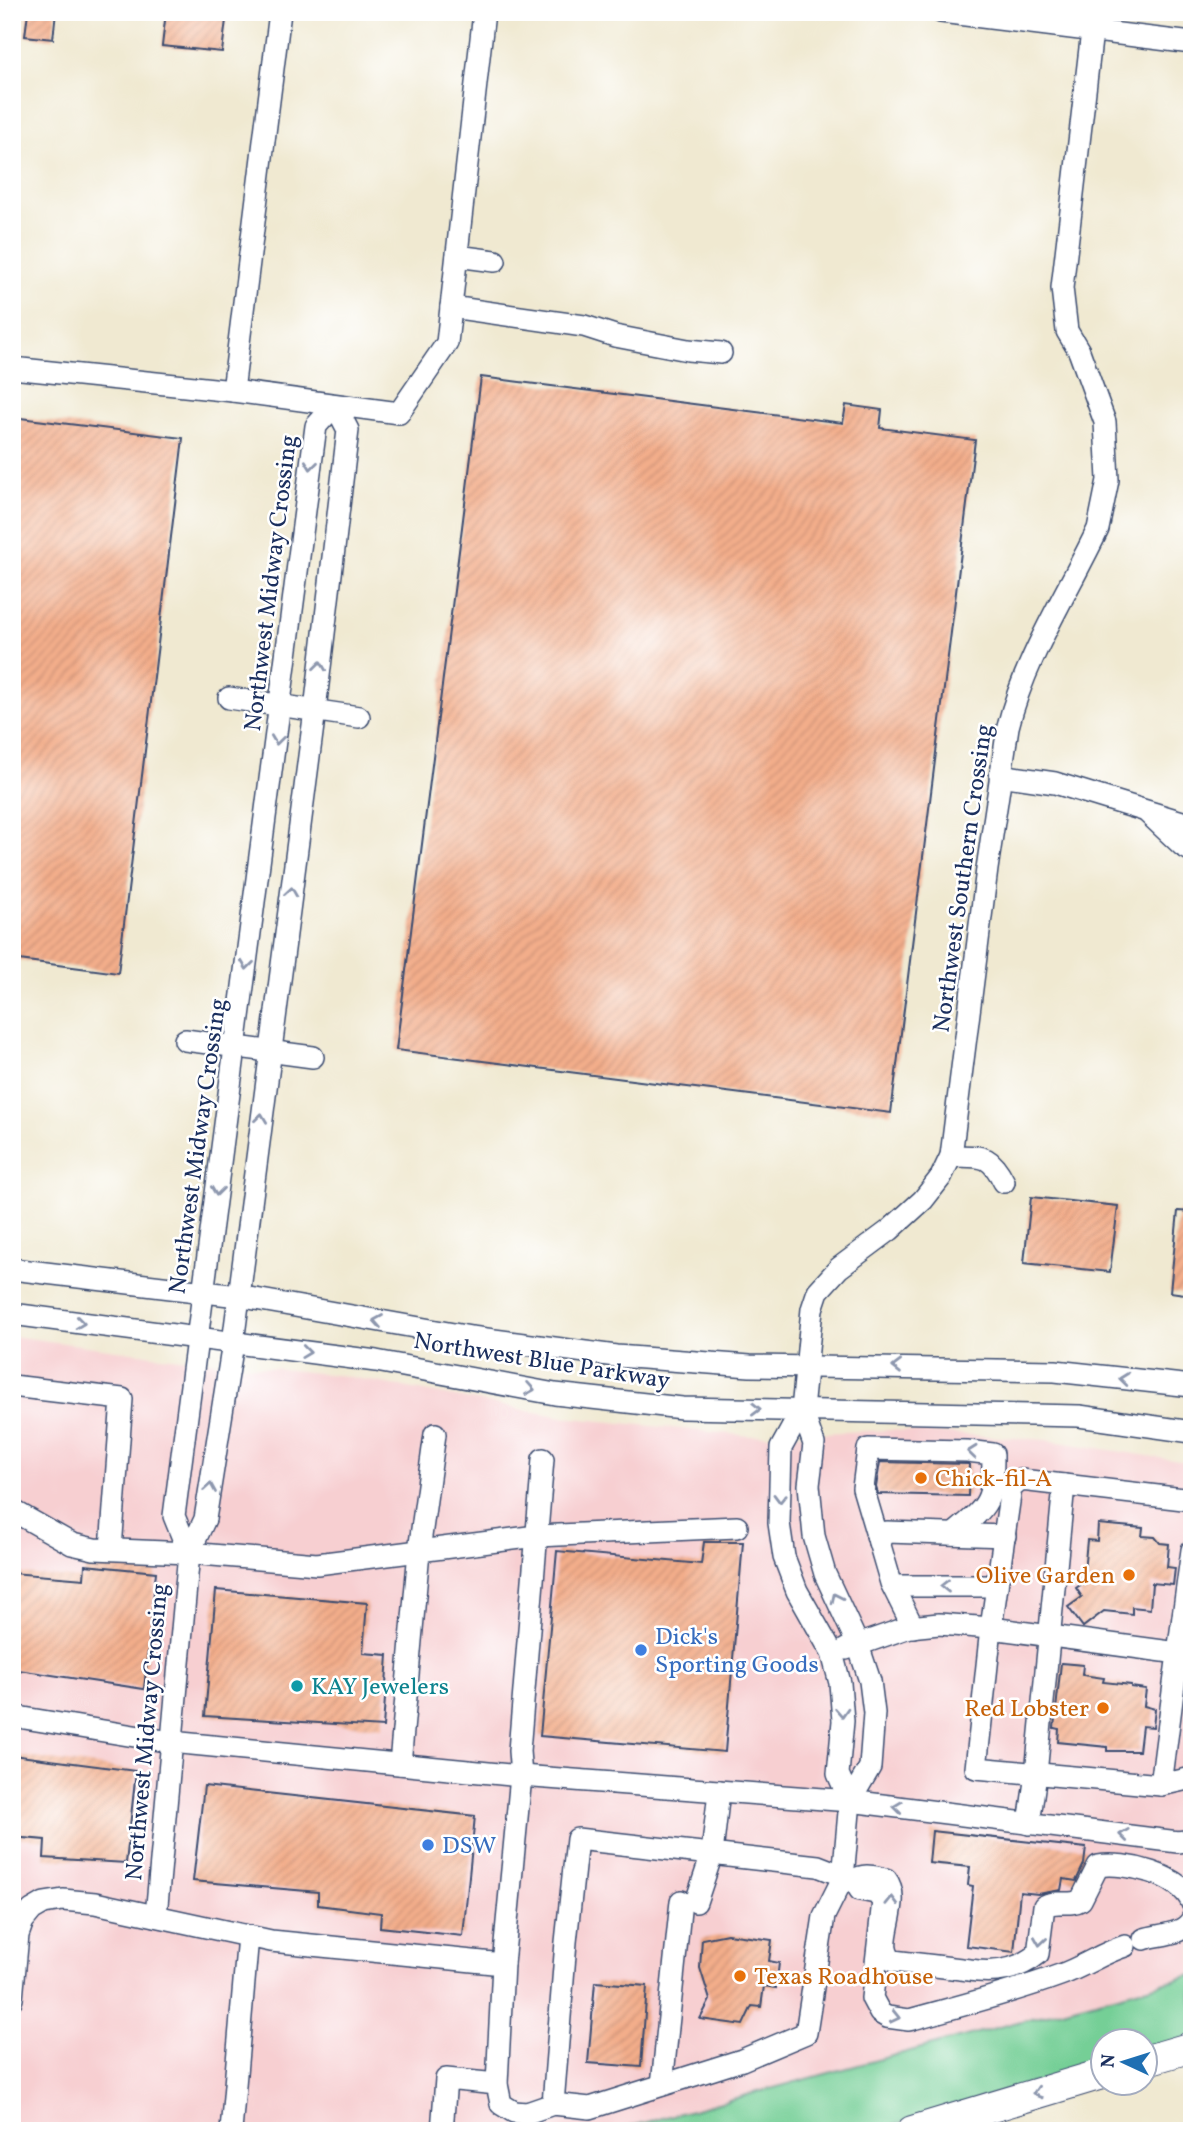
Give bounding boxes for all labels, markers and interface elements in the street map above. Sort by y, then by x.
street label: Northwest Midway Crossing [237,433,307,733]
one-way arrow [304,460,319,471]
one-way arrow [313,661,328,672]
street label: Northwest Southern Crossing [925,722,1002,1035]
one-way arrow [269,734,284,746]
one-way arrow [283,886,298,898]
one-way arrow [240,960,255,971]
street label: Northwest Midway Crossing [161,996,237,1296]
one-way arrow [254,1112,269,1123]
one-way arrow [210,1185,225,1197]
one-way arrow [372,1314,384,1329]
one-way arrow [74,1316,86,1331]
street label: Northwest Blue Parkway [411,1325,672,1399]
one-way arrow [300,1344,311,1359]
one-way arrow [891,1360,902,1375]
one-way arrow [1118,1371,1130,1386]
one-way arrow [524,1381,536,1396]
one-way arrow [752,1401,762,1417]
one-way arrow [966,1445,977,1460]
place label: Chick-fil-A [935,1463,1052,1497]
marker: Chick-fil-A [913,1470,929,1486]
one-way arrow [202,1483,217,1494]
one-way arrow [772,1493,788,1503]
place label: Olive Garden [976,1560,1115,1594]
marker: Olive Garden [1121,1567,1137,1583]
one-way arrow [939,1578,950,1594]
street label: Northwest Midway Crossing [118,1582,178,1882]
one-way arrow [830,1593,844,1605]
place label: Dick's Sporting Goods [655,1621,819,1683]
marker: Dick's Sporting Goods [633,1642,649,1658]
place label: KAY Jewelers [311,1671,449,1705]
marker: KAY Jewelers [289,1678,305,1694]
place label: Red Lobster [964,1693,1089,1727]
marker: Red Lobster [1095,1700,1111,1716]
one-way arrow [835,1707,850,1718]
one-way arrow [893,1800,904,1815]
one-way arrow [1118,1828,1130,1843]
place label: DSW [442,1830,496,1864]
marker: DSW [420,1837,436,1853]
one-way arrow [884,1895,899,1906]
one-way arrow [1032,1935,1047,1946]
place label: Texas Roadhouse [754,1961,934,1995]
marker: Texas Roadhouse [732,1968,748,1984]
one-way arrow [889,2009,901,2024]
north arrow [1088,2028,1158,2098]
text: N [1096,2053,1123,2069]
one-way arrow [1031,2085,1043,2100]

